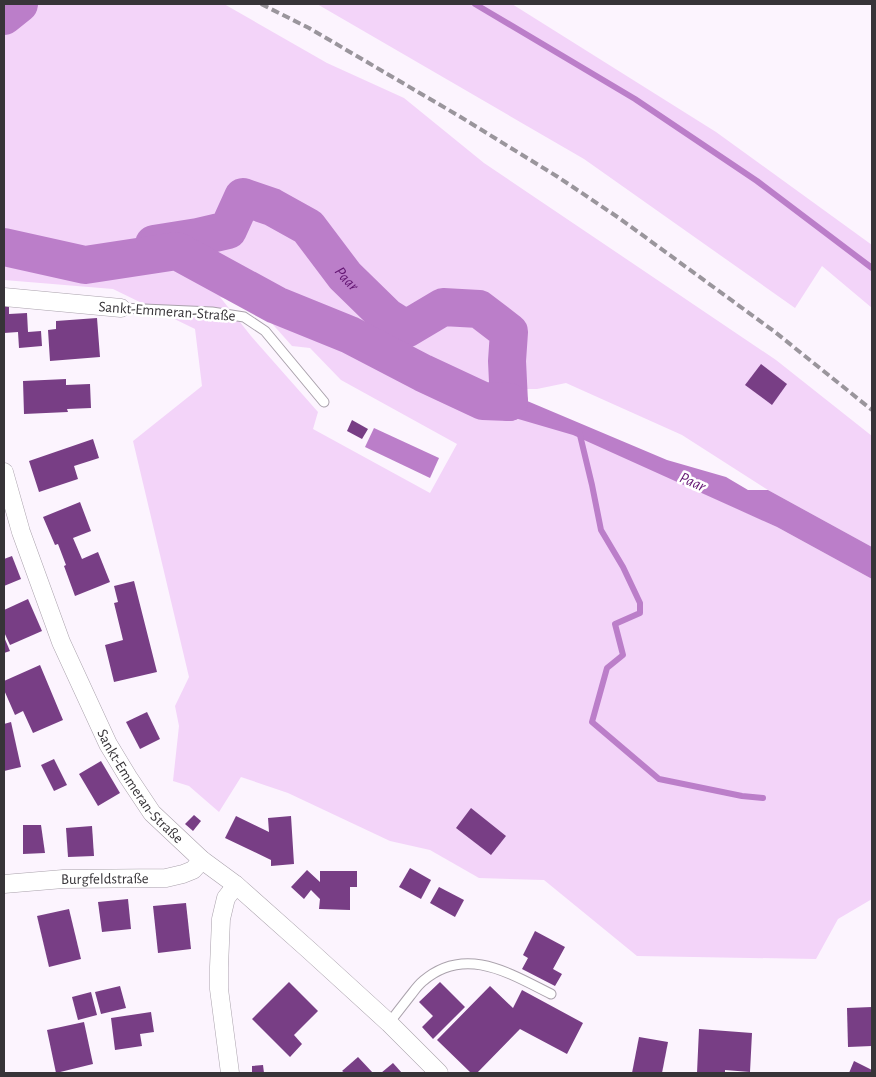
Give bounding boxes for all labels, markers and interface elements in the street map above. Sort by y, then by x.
water label: Paar [332,264,362,294]
street label: Sankt-Emmeran-Straße [98,299,236,324]
water label: Paar [677,469,709,495]
street label: Sankt-Emmeran-Straße [94,727,186,846]
street label: Burgfeldstraße [61,871,149,887]

